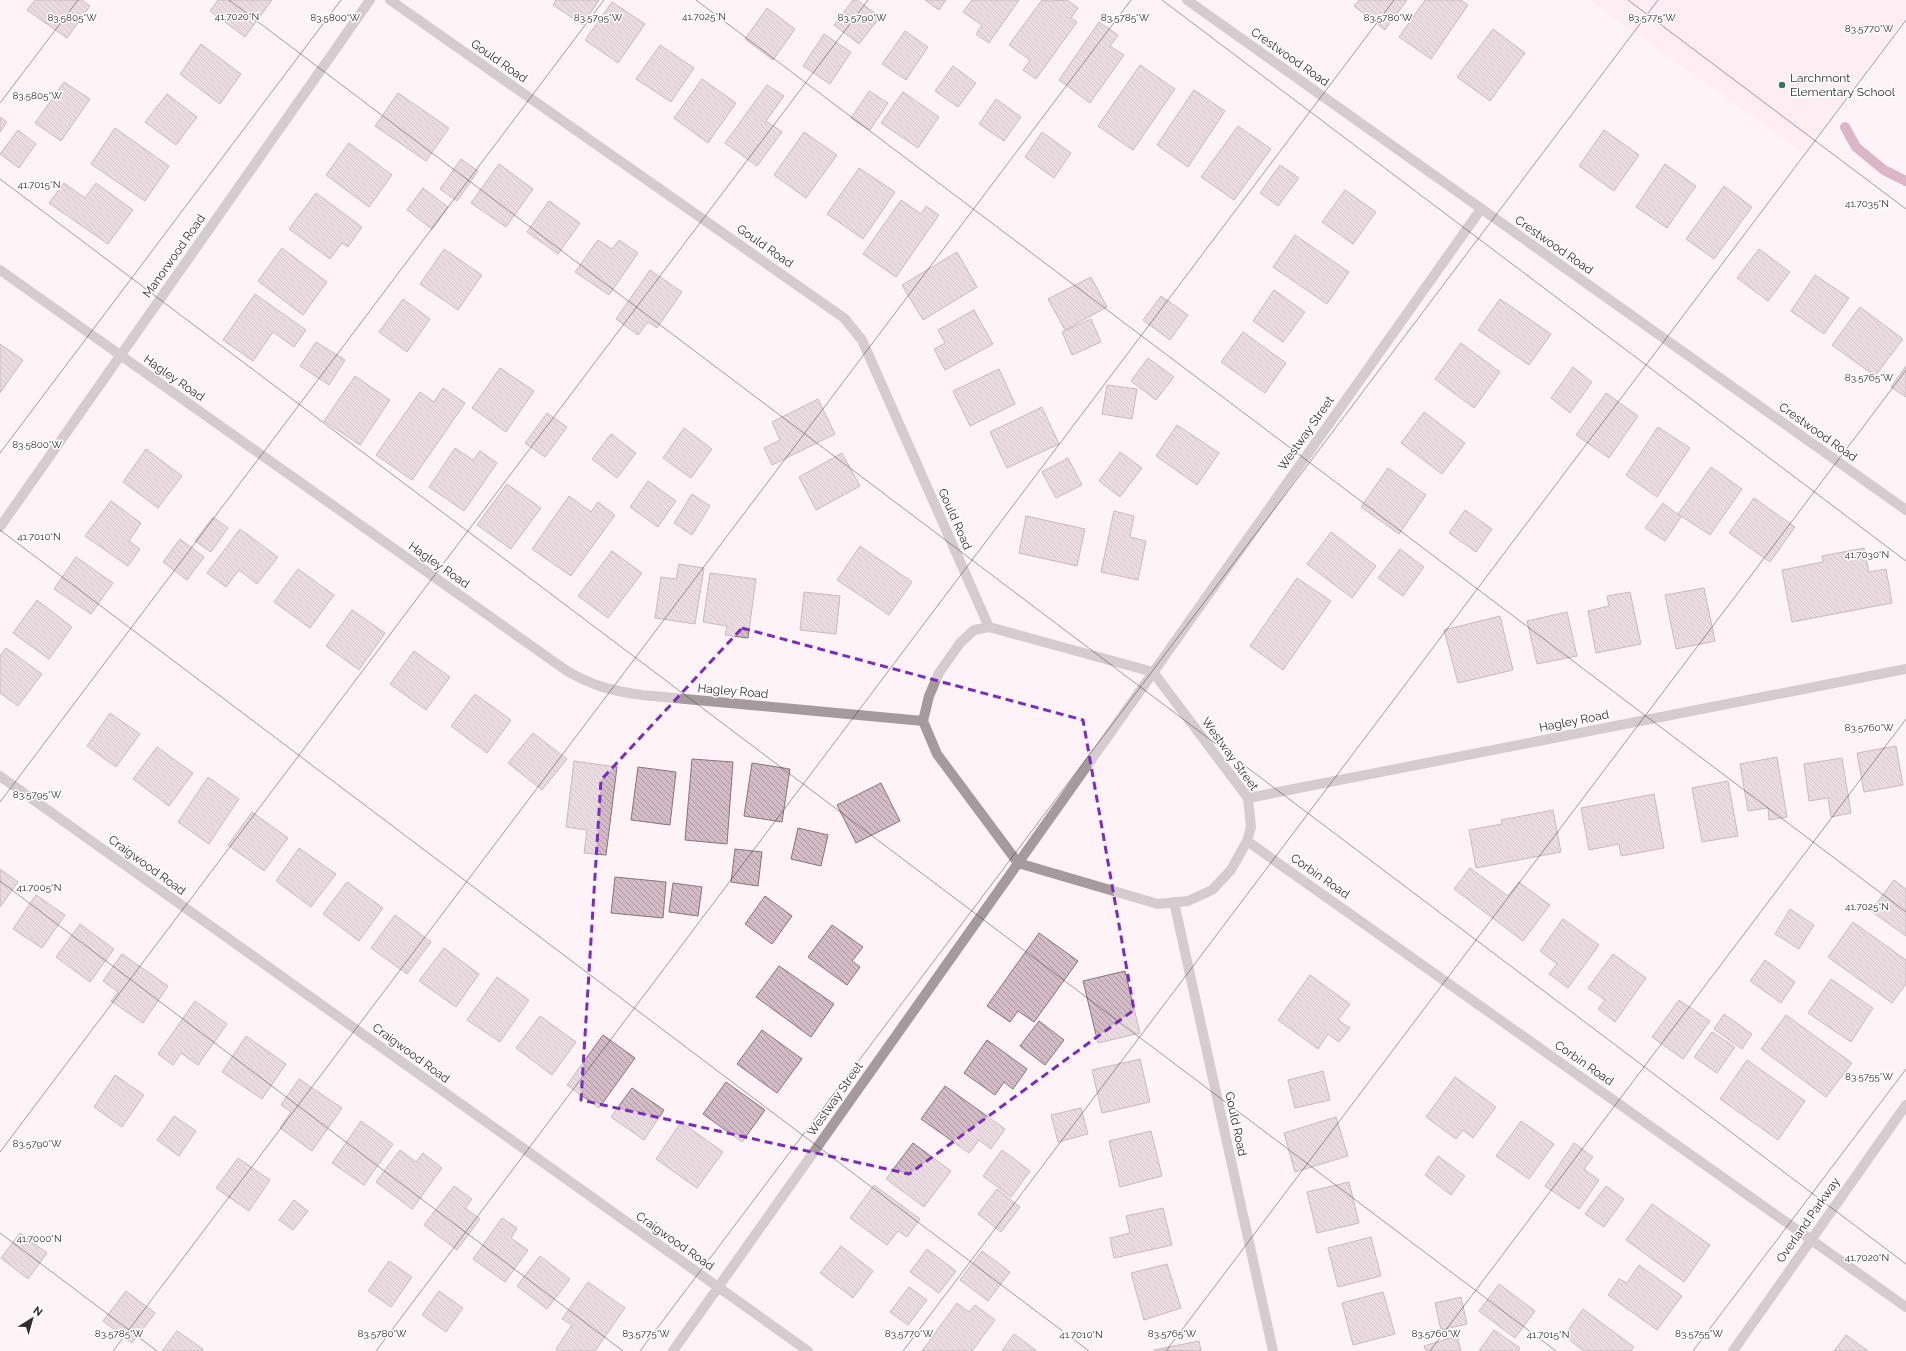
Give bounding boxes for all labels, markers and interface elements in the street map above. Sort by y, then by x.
text: 41.7020°N [215,11,259,22]
text: 41.7025°N [682,11,726,22]
text: 83.5805°W [47,12,97,23]
text: 83.5800°W [310,12,360,23]
text: 83.5795°W [574,12,623,23]
text: 83.5790°W [838,12,887,23]
text: 83.5785°W [1101,12,1150,23]
text: 83.5780°W [1364,12,1413,23]
text: 83.5775°W [1628,12,1676,23]
text: 83.5770°W [1845,23,1894,34]
street label: Crestwood Road [1248,25,1332,89]
street label: Gould Road [468,36,530,86]
place label: Larchmont Elementary School [1790,71,1896,99]
marker: Larchmont Elementary School [1777,80,1787,90]
text: 83.5805°W [12,90,62,101]
text: 41.7015°N [18,179,60,190]
text: 41.7035°N [1845,198,1889,209]
street label: Manorwood Road [140,212,208,300]
street label: Crestwood Road [1512,213,1596,277]
street label: Gould Road [734,221,796,271]
street label: Hagley Road [141,352,207,404]
text: 83.5765°W [1845,372,1894,383]
street label: Westway Street [1275,393,1337,473]
street label: Crestwood Road [1776,400,1860,464]
text: 83.5800°W [12,439,62,450]
street label: Gould Road [935,486,975,552]
text: 41.7010°N [17,531,61,542]
street label: Hagley Road [406,539,472,591]
text: 41.7030°N [1845,549,1889,560]
street label: Hagley Road [697,681,769,701]
street label: Hagley Road [1538,707,1610,735]
street label: Westway Street [1199,715,1261,793]
text: 83.5760°W [1845,722,1894,733]
text: 83.5795°W [13,789,62,800]
street label: Craigwood Road [106,832,188,898]
street label: Corbin Road [1288,851,1352,901]
text: 41.7005°N [17,882,61,893]
text: 41.7025°N [1845,901,1889,912]
street label: Craigwood Road [370,1020,452,1086]
street label: Corbin Road [1552,1038,1616,1088]
street label: Westway Street [804,1059,866,1139]
text: 83.5755°W [1845,1071,1893,1082]
street label: Gould Road [1222,1091,1250,1157]
text: 83.5790°W [13,1138,62,1149]
street label: Overland Parkway [1773,1174,1843,1265]
street label: Craigwood Road [633,1209,717,1273]
text: 41.7000°N [16,1233,62,1244]
text: 41.7020°N [1845,1252,1889,1263]
north arrow [12,1299,52,1339]
text: N [30,1304,45,1319]
text: 83.5785°W [95,1328,144,1339]
text: 83.5780°W [358,1328,407,1339]
text: 83.5775°W [622,1328,670,1339]
text: 83.5770°W [885,1328,934,1339]
text: 83.5765°W [1148,1328,1197,1339]
text: 83.5760°W [1412,1328,1461,1339]
text: 83.5755°W [1675,1328,1723,1339]
text: 41.7010°N [1059,1329,1103,1340]
text: 41.7015°N [1527,1329,1569,1340]

